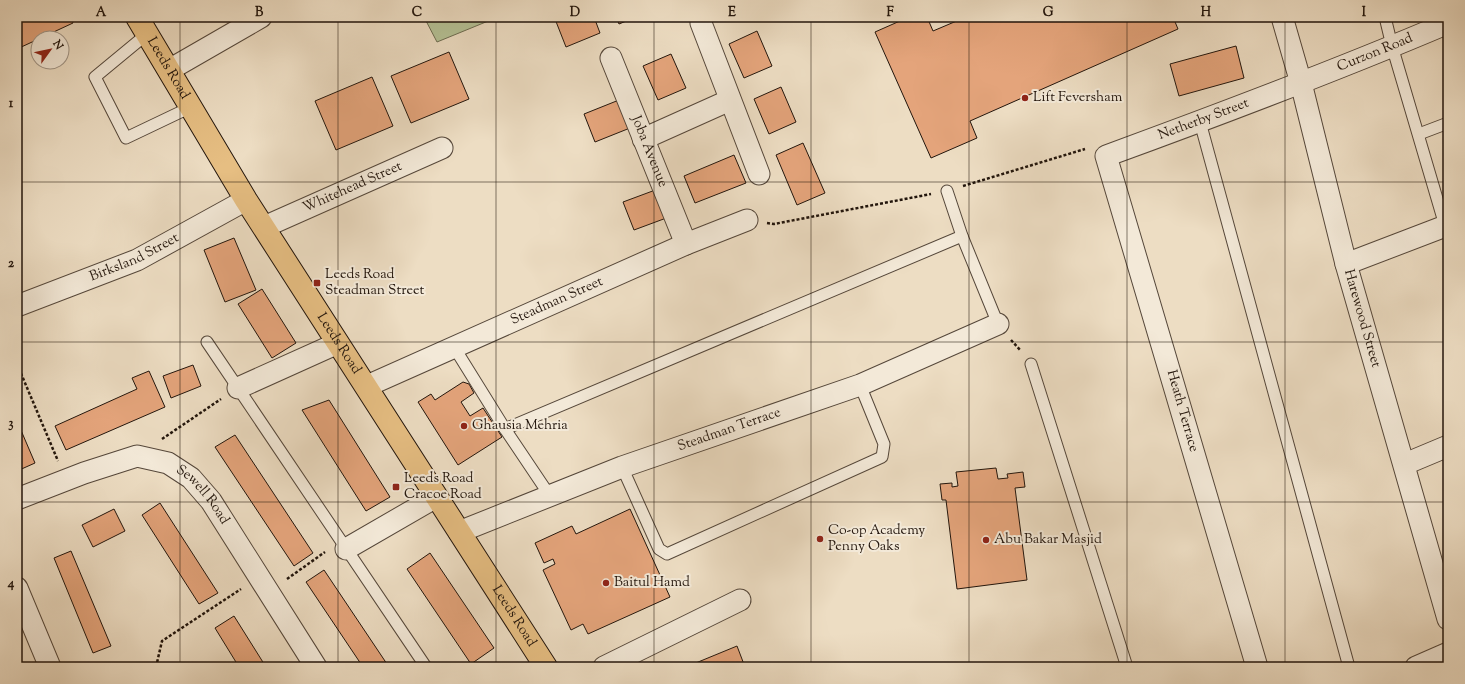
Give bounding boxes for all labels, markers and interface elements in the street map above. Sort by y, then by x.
text: A [96,4,107,22]
text: B [255,4,264,22]
text: C [412,4,422,22]
text: D [570,4,580,22]
text: E [728,4,736,22]
text: F [886,4,894,22]
text: G [1043,4,1054,22]
text: H [1201,4,1212,22]
text: I [1362,4,1367,22]
street label: Curzon Road [1334,29,1416,77]
north arrow [30,30,70,70]
street label: Leeds Road [141,34,194,104]
text: N [48,36,67,53]
place label: Lift Feversham [1033,88,1123,108]
marker: Lift Feversham [1020,93,1030,103]
street label: Netherby Street [1156,94,1252,146]
text: 1 [9,95,14,113]
street label: Joba Avenue [625,112,672,190]
street label: Whitehead Street [300,157,406,218]
street label: Birksland Street [87,229,183,287]
text: 2 [8,255,15,273]
place label: Leeds Road Steadman Street [325,265,424,301]
street label: Harewood Street [1338,267,1385,370]
street label: Steadman Street [508,272,607,331]
marker: Leeds Road Steadman Street [312,278,322,288]
street label: Leeds Road [311,309,366,379]
street label: Heath Terrace [1161,368,1203,454]
street label: Steadman Terrace [675,403,784,457]
text: 3 [8,415,14,433]
place label: Ghausia Mehria [472,416,568,436]
marker: Ghausia Mehria [459,421,469,431]
street label: Sewell Road [172,461,234,529]
place label: Leeds Road Cracoe Road [404,469,482,505]
marker: Leeds Road Cracoe Road [391,482,401,492]
place label: Co-op Academy Penny Oaks [828,521,925,557]
place label: Abu Bakar Masjid [994,530,1102,550]
marker: Co-op Academy Penny Oaks [815,534,825,544]
marker: Abu Bakar Masjid [981,535,991,545]
place label: Baitul Hamd [614,573,690,593]
text: 4 [7,575,15,593]
marker: Baitul Hamd [601,578,611,588]
street label: Leeds Road [486,582,541,651]

